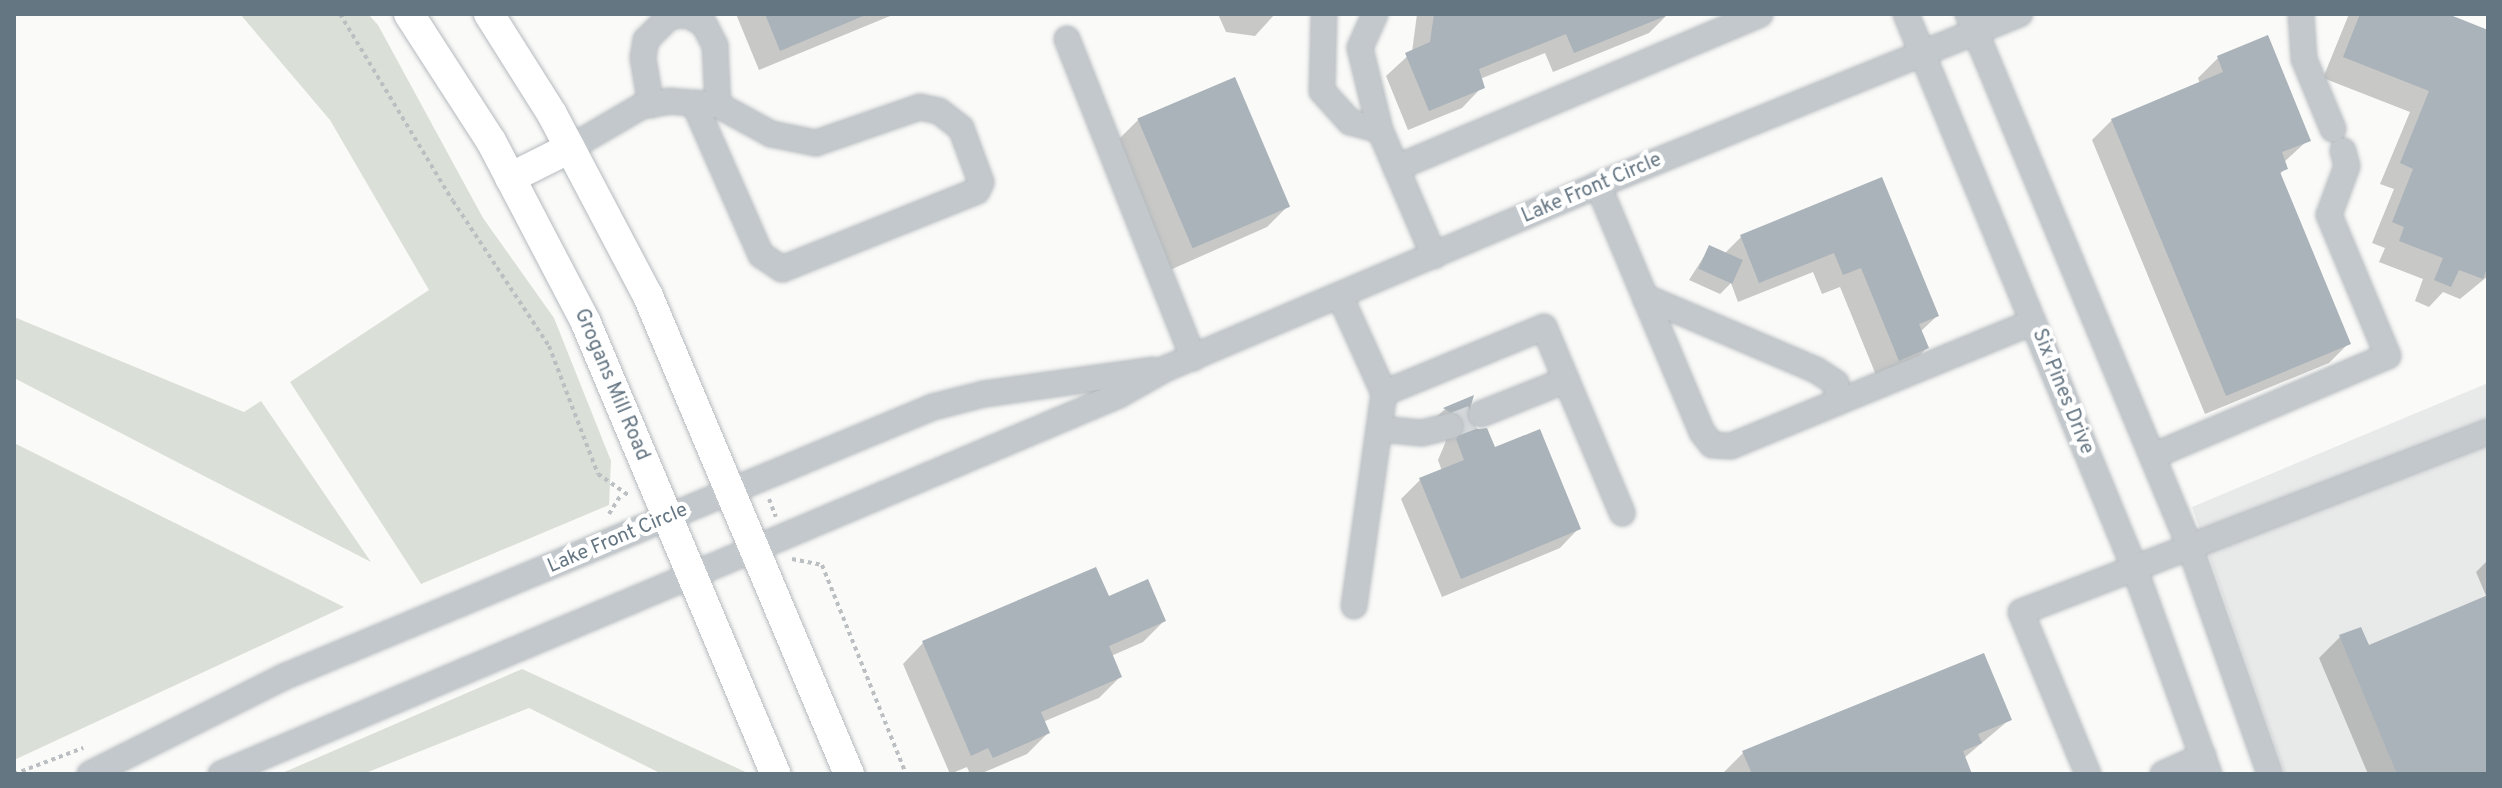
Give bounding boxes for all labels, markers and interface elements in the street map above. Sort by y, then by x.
street label: Lake Front Circle [1518,149,1666,229]
street label: Grogans Mill Road [568,305,654,465]
street label: Six Pines Drive [2026,326,2098,458]
street label: Lake Front Circle [544,499,692,579]

